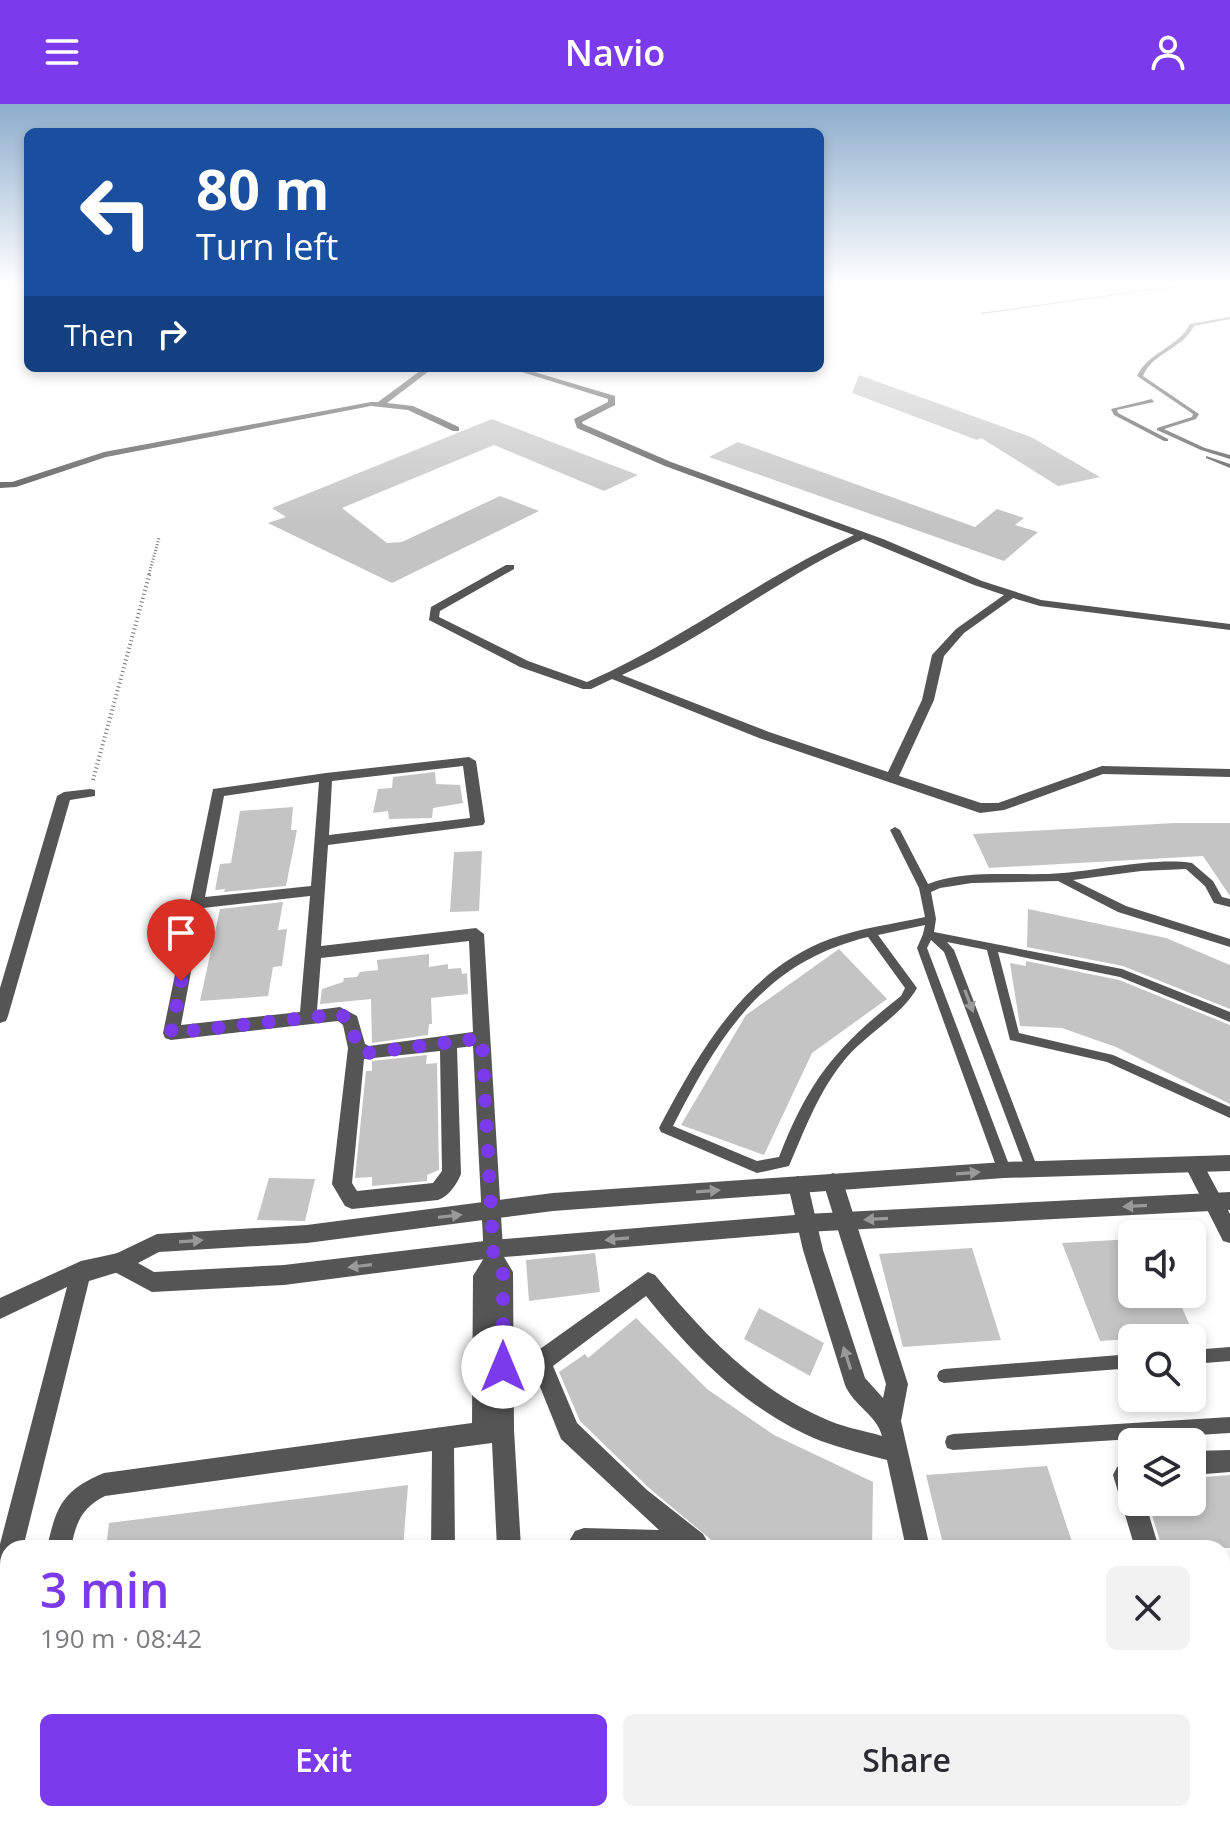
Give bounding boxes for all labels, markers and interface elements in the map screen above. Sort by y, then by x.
text: Navio [565,28,665,77]
icon: menu [40,30,84,74]
icon: person [1146,30,1190,74]
text: 80 m [196,150,330,226]
icon: left [64,160,168,264]
text: Turn left [196,222,338,271]
icon: right [150,312,194,356]
text: Then [64,314,134,355]
pin [147,899,215,981]
icon: arrive [159,911,203,955]
one-way arrow [963,989,976,1013]
one-way arrow [956,1166,981,1179]
one-way arrow [696,1184,721,1197]
one-way arrow [1122,1200,1147,1213]
one-way arrow [438,1210,463,1223]
one-way arrow [863,1213,888,1226]
map controls [1118,1220,1206,1516]
button: sound [1118,1220,1206,1308]
one-way arrow [604,1233,629,1246]
one-way arrow [179,1234,204,1247]
one-way arrow [347,1260,372,1273]
button: search [1118,1324,1206,1412]
position arrow [461,1325,545,1409]
one-way arrow [840,1346,853,1370]
button: layers [1118,1428,1206,1516]
text: 3 min [40,1557,170,1622]
button: close [1106,1566,1190,1650]
text: 190 m · 08:42 [40,1620,202,1656]
button: Exit [40,1714,607,1806]
button: Share [623,1714,1190,1806]

